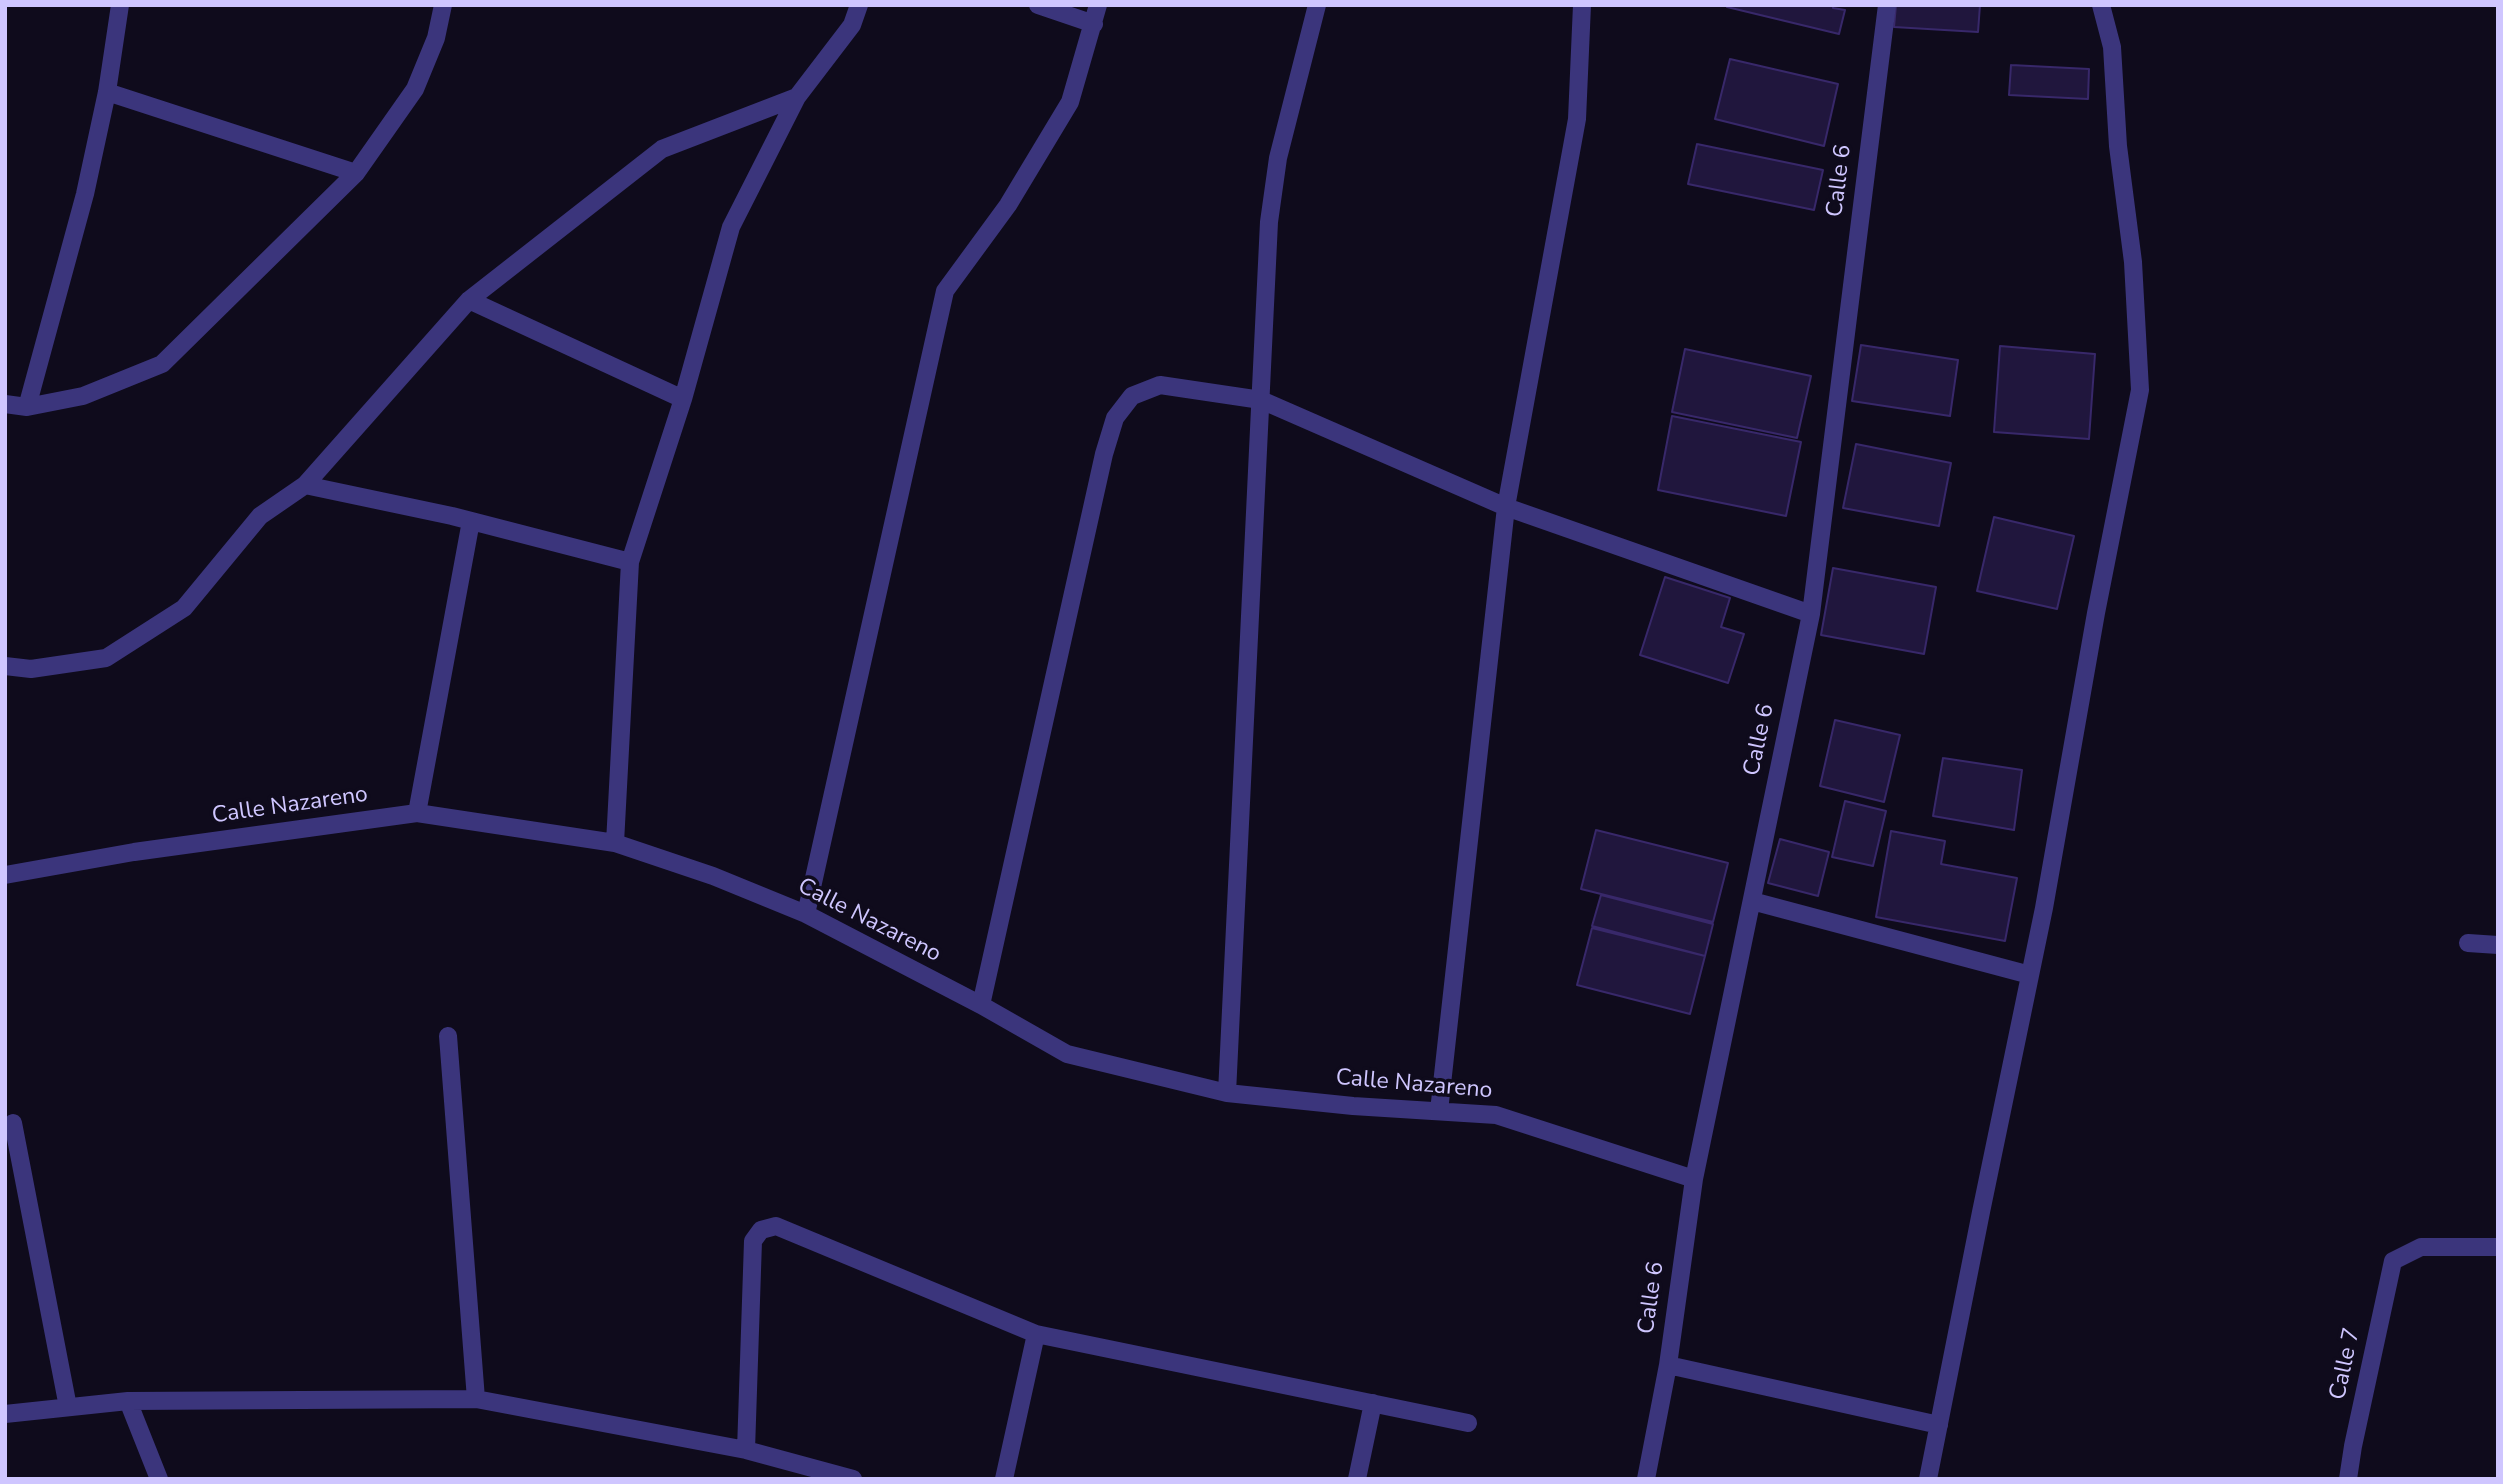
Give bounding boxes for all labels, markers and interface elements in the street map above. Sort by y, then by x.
street label: Calle 6 [1822,143,1858,219]
street label: Calle 6 [1739,702,1781,778]
street label: Calle Nazareno [210,781,370,831]
street label: Calle Nazareno [793,873,945,969]
street label: Calle Nazareno [1335,1064,1493,1106]
street label: Calle 6 [1633,1260,1671,1336]
street label: Calle 7 [2325,1326,2367,1402]

